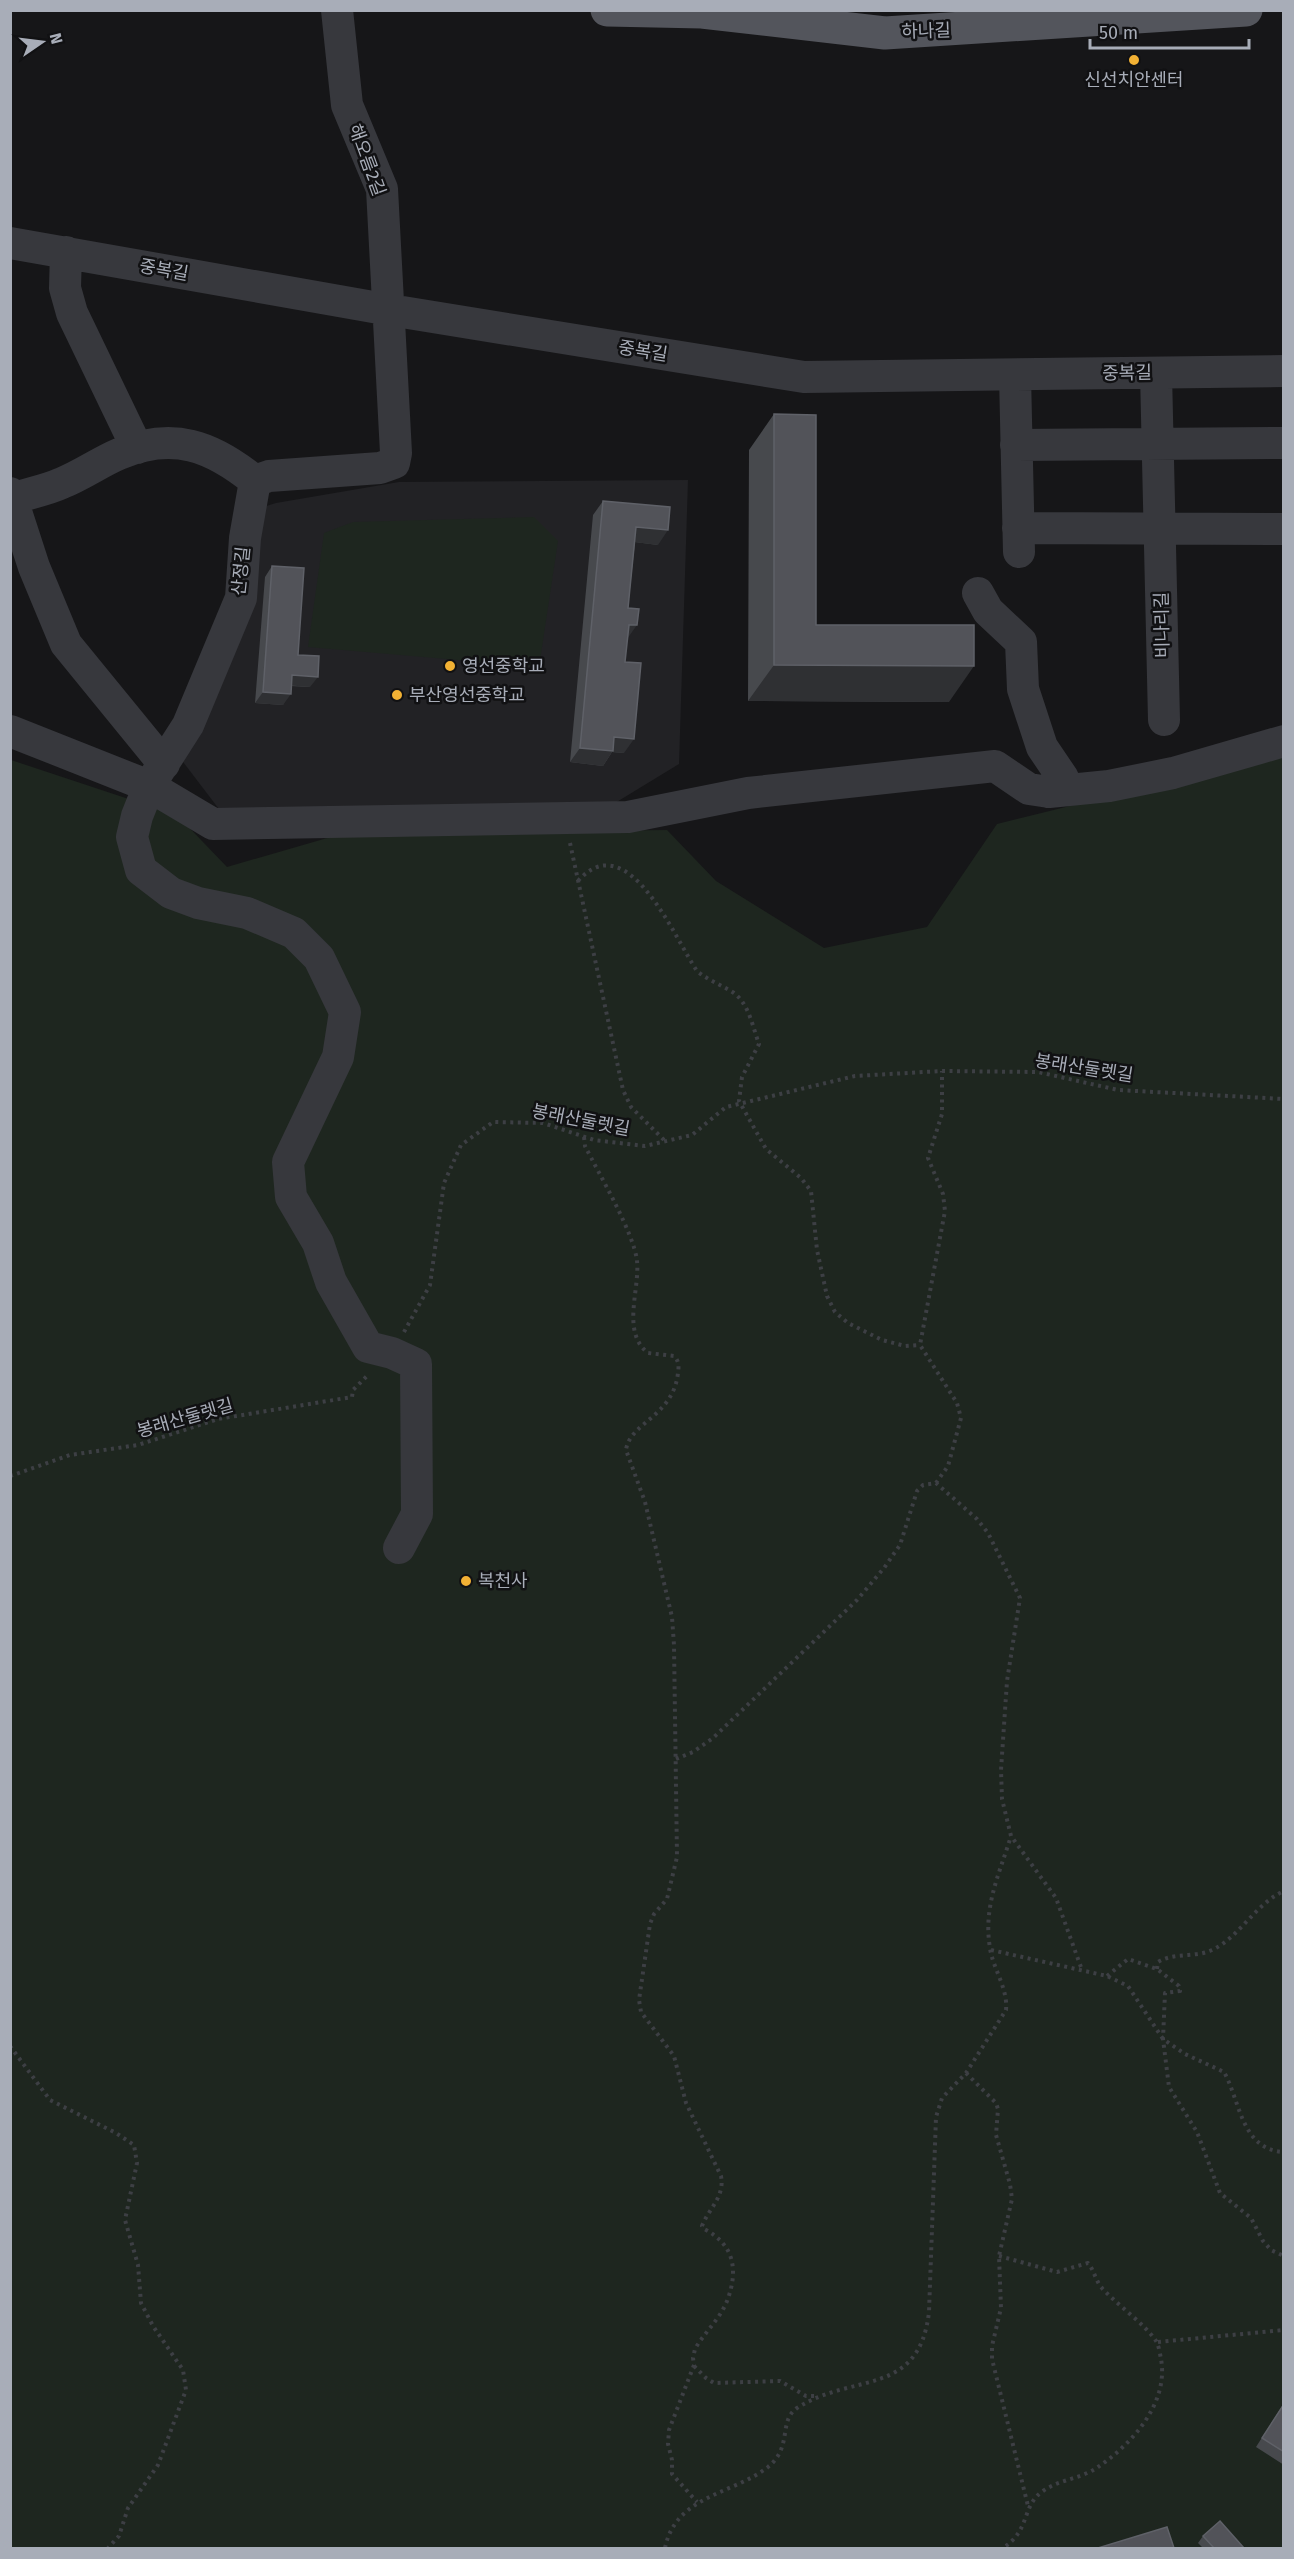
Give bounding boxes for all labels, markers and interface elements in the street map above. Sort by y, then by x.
north arrow [12,12,72,72]
scale bar [1090,12,1249,50]
street label: 하나길 [901,19,951,43]
text: 50 m [1099,22,1138,44]
text: N [46,31,67,46]
marker: 신선치안센터 [1127,53,1141,67]
place label: 신선치안센터 [1084,69,1184,91]
street label: 해오름2길 [344,121,390,199]
street label: 중복길 [138,255,190,285]
street label: 중복길 [617,336,669,366]
street label: 중복길 [1102,362,1152,384]
street label: 산정길 [227,545,255,597]
street label: 비나리길 [1150,592,1174,658]
place label: 영선중학교 [462,655,545,677]
marker: 영선중학교 [443,659,457,673]
place label: 부산영선중학교 [409,684,525,706]
marker: 부산영선중학교 [390,688,404,702]
street label: 봉래산둘렛길 [1033,1049,1135,1087]
street label: 봉래산둘렛길 [530,1100,632,1140]
street label: 봉래산둘렛길 [134,1394,236,1442]
place label: 복천사 [478,1570,528,1592]
marker: 복천사 [459,1574,473,1588]

